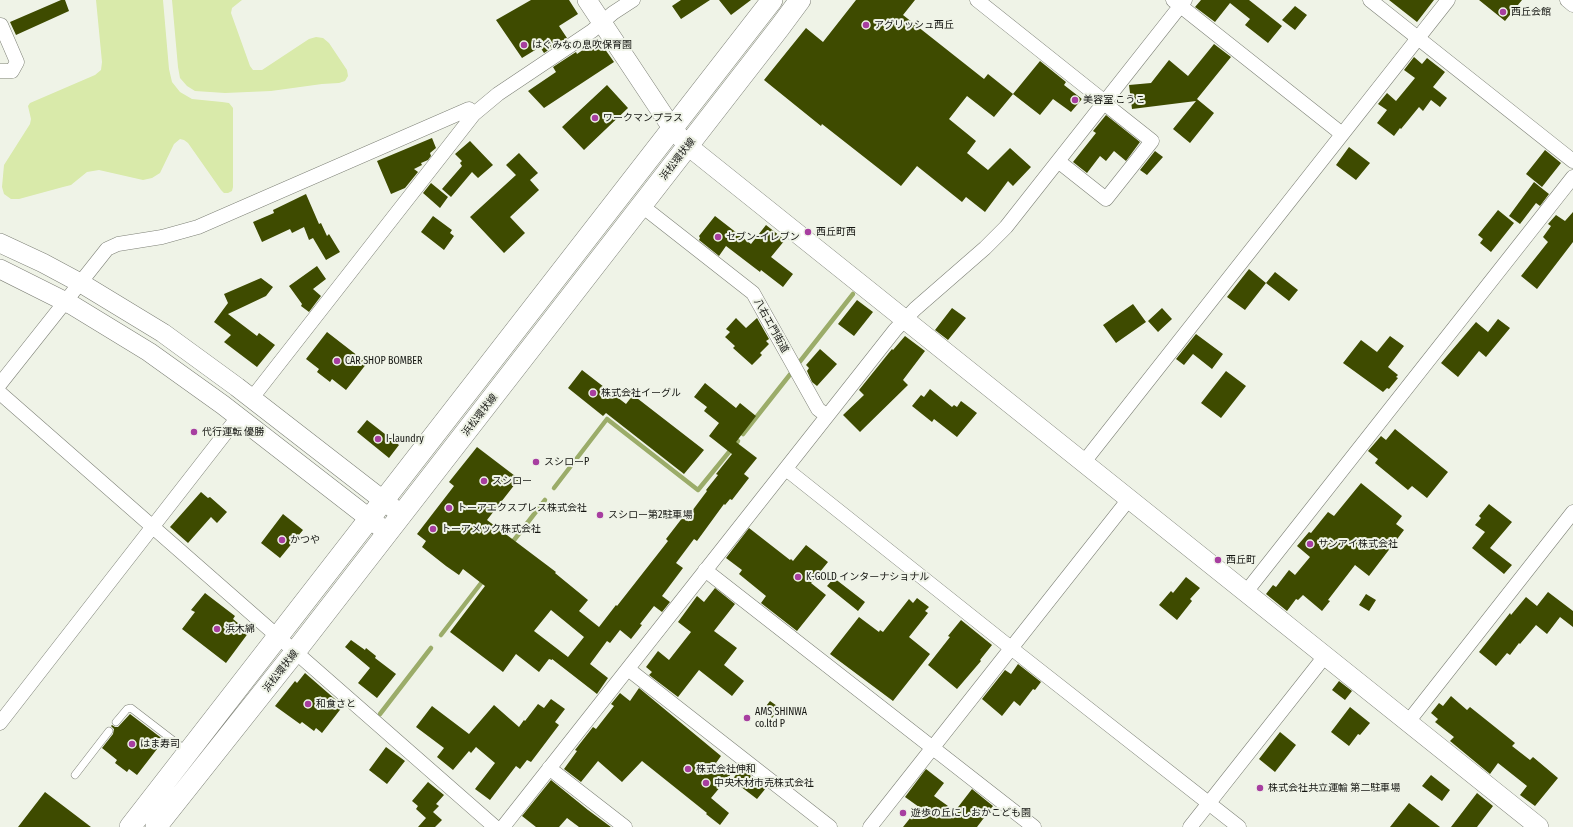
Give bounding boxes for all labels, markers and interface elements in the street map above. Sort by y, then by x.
place label: 西丘会館 [1511,6,1551,18]
marker: 西丘会館 [1498,7,1508,17]
place label: アグリッシュ西丘 [874,19,954,31]
marker: アグリッシュ西丘 [861,20,871,30]
place label: はぐみなの息吹保育園 [532,39,632,51]
marker: はぐみなの息吹保育園 [519,40,529,50]
place label: 美容室 こうこ [1083,94,1145,106]
marker: 美容室 こうこ [1070,95,1080,105]
place label: ワークマンプラス [603,112,683,124]
marker: ワークマンプラス [590,113,600,123]
street label: 浜松環状線 [658,136,698,182]
place label: 西丘町西 [816,226,856,238]
marker: 西丘町西 [803,227,813,237]
place label: セブン-イレブン [726,231,800,243]
marker: セブン-イレブン [713,232,723,242]
street label: 八右エ門街道 [751,297,791,355]
place label: CAR SHOP BOMBER [345,355,422,367]
marker: CAR SHOP BOMBER [332,356,342,366]
place label: 株式会社イーグル [601,387,681,399]
marker: 株式会社イーグル [588,388,598,398]
street label: 浜松環状線 [460,392,500,438]
place label: 代行運転 優勝 [202,426,264,438]
marker: 代行運転 優勝 [189,427,199,437]
place label: I-laundry [386,433,424,445]
marker: I-laundry [373,434,383,444]
place label: スシローP [544,456,589,468]
marker: スシローP [531,457,541,467]
place label: スシロー [492,475,532,487]
marker: スシロー [479,476,489,486]
place label: トーアエクスプレス株式会社 [457,502,587,514]
marker: トーアエクスプレス株式会社 [444,503,454,513]
place label: スシロー第2駐車場 [608,509,692,521]
marker: スシロー第2駐車場 [595,510,605,520]
place label: トーアメック株式会社 [441,523,541,535]
marker: トーアメック株式会社 [428,524,438,534]
place label: かつや [290,534,320,546]
marker: かつや [277,535,287,545]
place label: サンアイ株式会社 [1318,538,1398,550]
marker: サンアイ株式会社 [1305,539,1315,549]
place label: 西丘町 [1226,554,1256,566]
marker: 西丘町 [1213,555,1223,565]
place label: K-GOLD インターナショナル [806,571,929,583]
marker: K-GOLD インターナショナル [793,572,803,582]
place label: 浜木綿 [225,623,255,635]
marker: 浜木綿 [212,624,222,634]
street label: 浜松環状線 [261,648,301,694]
place label: 和食さと [316,698,356,710]
marker: 和食さと [303,699,313,709]
place label: AMS SHINWA co.ltd P [755,706,807,730]
marker: AMS SHINWA co.ltd P [742,713,752,723]
place label: はま寿司 [140,738,180,750]
marker: はま寿司 [127,739,137,749]
place label: 株式会社伸和 [696,763,756,775]
marker: 株式会社伸和 [683,764,693,774]
place label: 中央木材市売株式会社 [714,777,814,789]
marker: 中央木材市売株式会社 [701,778,711,788]
place label: 株式会社共立運輸 第二駐車場 [1268,782,1400,794]
marker: 株式会社共立運輸 第二駐車場 [1255,783,1265,793]
place label: 遊歩の丘にしおかこども園 [911,807,1031,819]
marker: 遊歩の丘にしおかこども園 [898,808,908,818]

